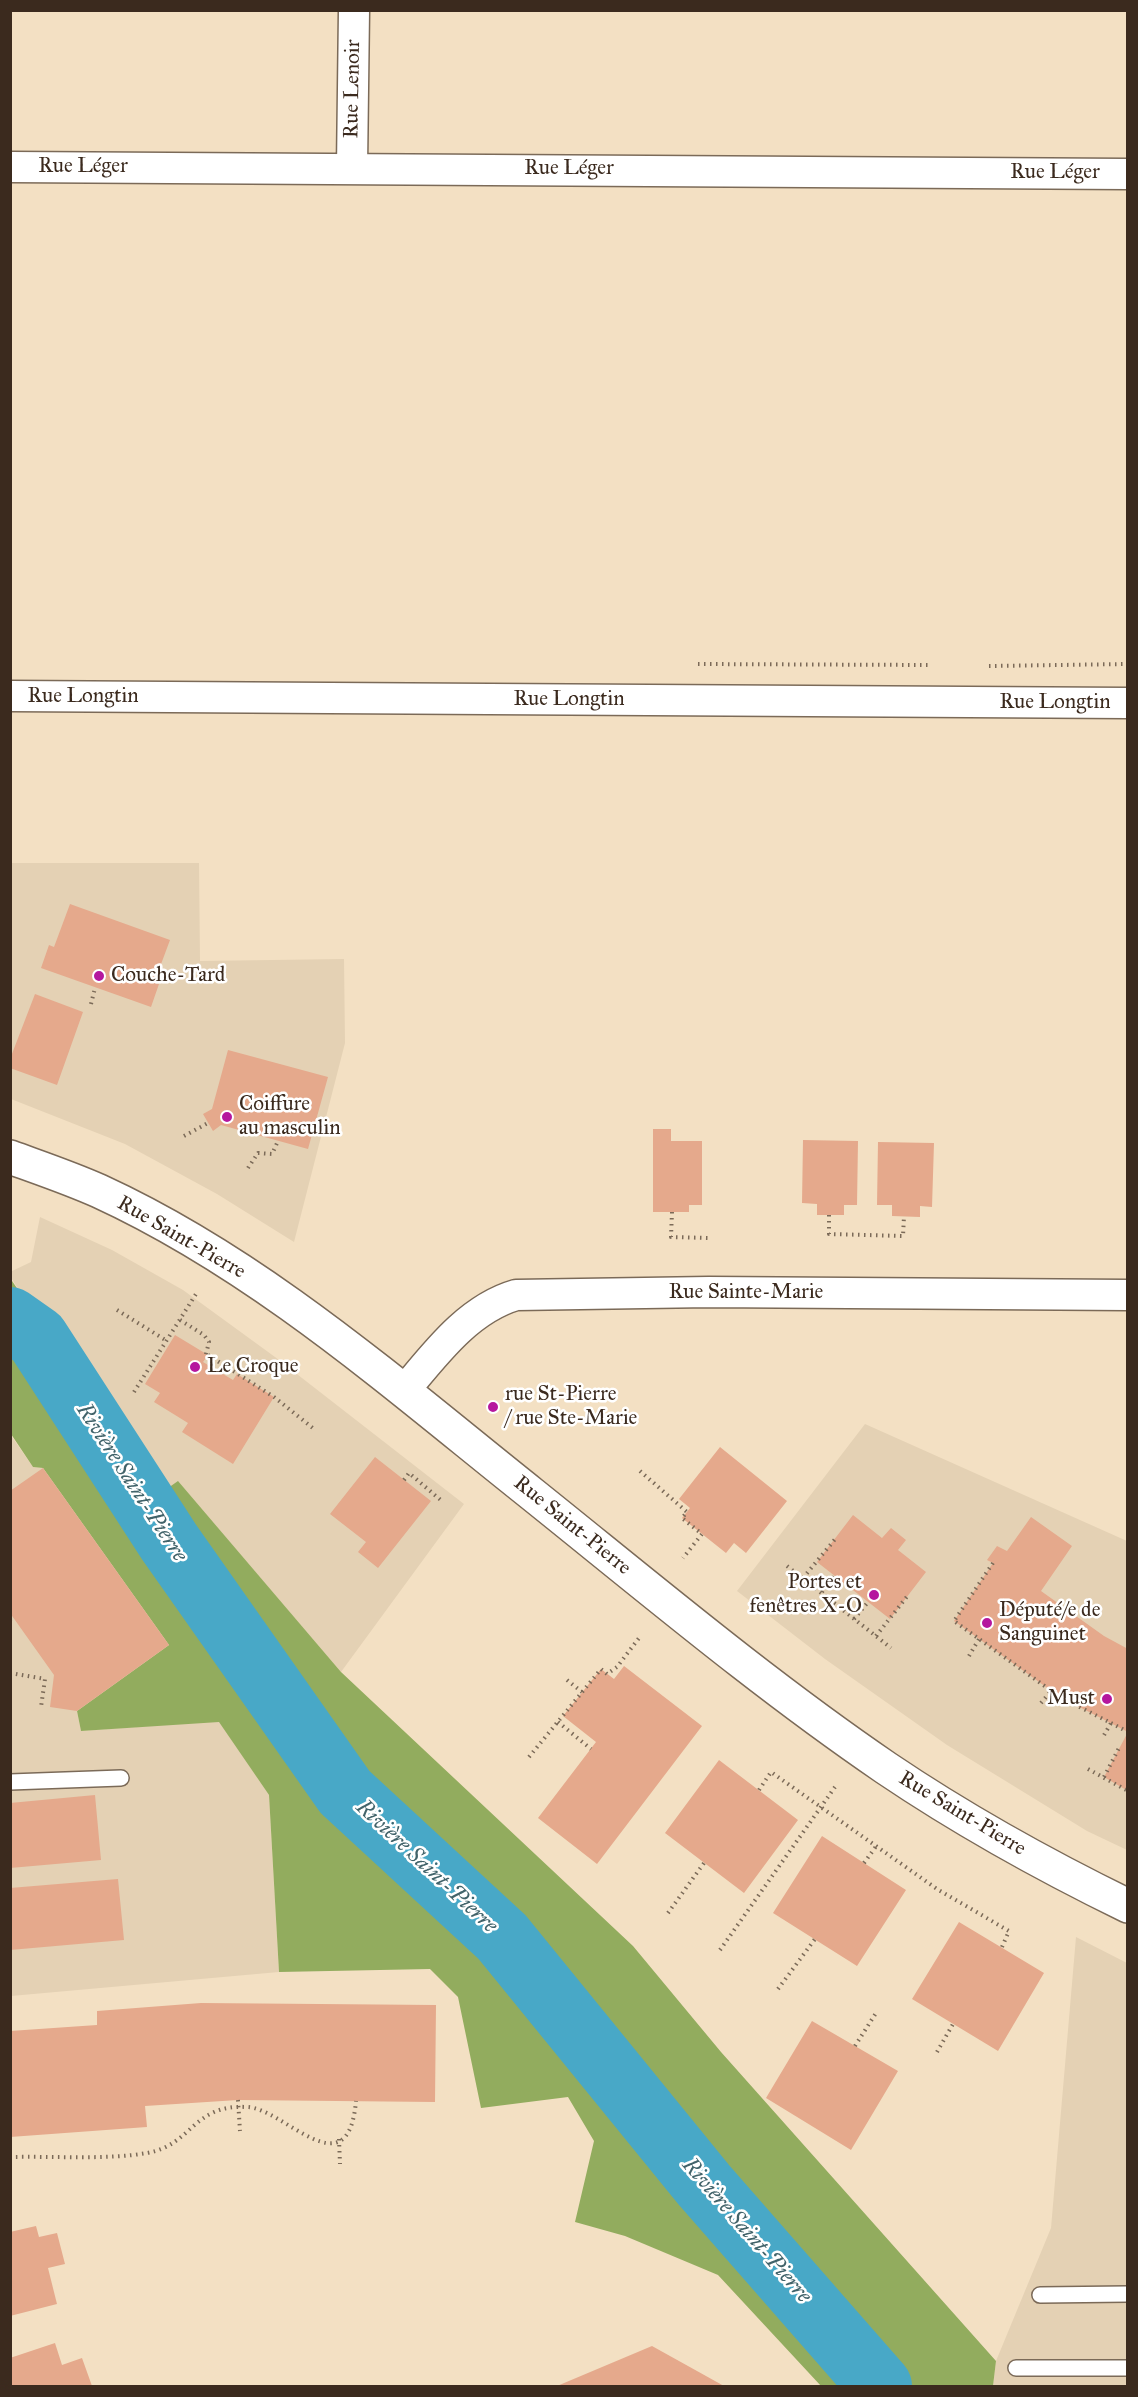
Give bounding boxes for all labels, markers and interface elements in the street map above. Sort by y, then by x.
street label: Rue Lenoir [340,39,366,139]
street label: Rue Léger [38,154,128,180]
street label: Rue Léger [524,156,614,182]
street label: Rue Léger [1010,160,1100,186]
street label: Rue Longtin [27,684,139,710]
street label: Rue Longtin [513,687,625,713]
street label: Rue Longtin [999,690,1111,716]
place label: Couche-Tard [111,963,225,989]
marker: Couche-Tard [92,969,106,983]
place label: Coiffure au masculin [239,1092,341,1142]
marker: Coiffure au masculin [220,1110,234,1124]
street label: Rue Saint-Pierre [112,1191,250,1285]
street label: Rue Sainte-Marie [669,1280,823,1306]
place label: Le Croque [207,1354,299,1380]
marker: Le Croque [188,1360,202,1374]
place label: rue St-Pierre / rue Ste-Marie [505,1382,637,1432]
water label: Rivière Saint-Pierre [70,1399,192,1567]
marker: rue St-Pierre / rue Ste-Marie [486,1400,500,1414]
street label: Rue Saint-Pierre [508,1471,636,1581]
place label: Portes et fenêtres X-O [749,1570,862,1620]
marker: Portes et fenêtres X-O [867,1588,881,1602]
place label: Député/e de Sanguinet [999,1598,1100,1648]
marker: Député/e de Sanguinet [980,1616,994,1630]
place label: Must [1047,1686,1095,1712]
marker: Must [1100,1692,1114,1706]
street label: Rue Saint-Pierre [894,1766,1030,1862]
water label: Rivière Saint-Pierre [350,1795,502,1939]
water label: Rivière Saint-Pierre [676,2153,816,2309]

